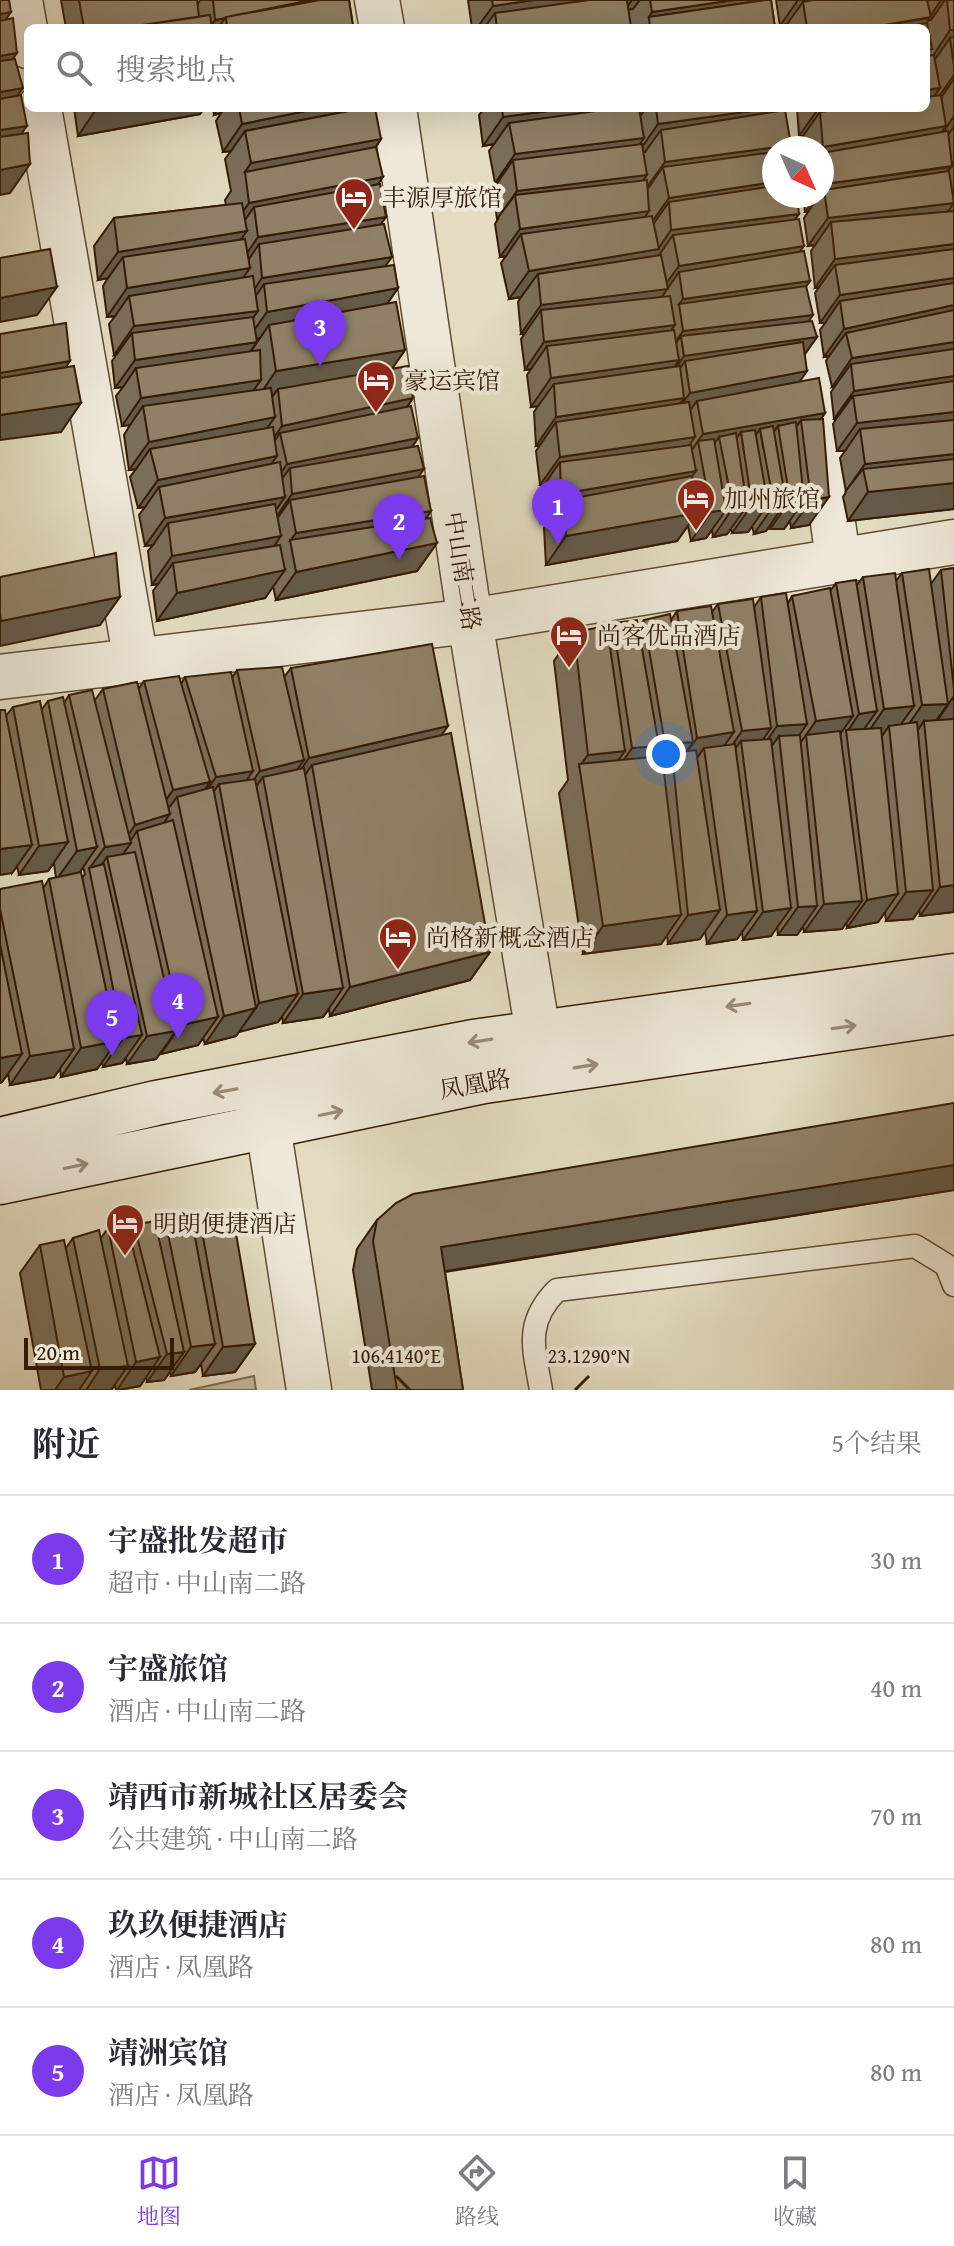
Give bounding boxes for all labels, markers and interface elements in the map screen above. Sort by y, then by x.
search box [24,24,930,112]
icon: search [52,46,96,90]
text: 搜索地点 [116,47,236,91]
north arrow [762,136,834,208]
hotel icon: 丰源厚旅馆 [333,176,375,231]
place label: 丰源厚旅馆 [382,180,502,215]
pin: 3 [294,300,346,366]
hotel icon: 豪运宾馆 [355,359,397,414]
place label: 豪运宾馆 [404,363,500,398]
hotel icon: 加州旅馆 [675,477,717,532]
pin: 1 [532,479,584,545]
place label: 加州旅馆 [724,481,820,516]
pin: 2 [373,494,425,560]
street label: 中山南二路 [436,509,490,633]
hotel icon: 尚客优品酒店 [548,614,590,669]
place label: 尚客优品酒店 [597,618,741,653]
your location [646,734,686,774]
hotel icon: 尚格新概念酒店 [377,916,419,971]
place label: 尚格新概念酒店 [426,920,594,955]
pin: 4 [152,973,204,1039]
pin: 5 [86,990,138,1056]
one-way arrow [725,998,752,1013]
one-way arrow [830,1019,856,1034]
one-way arrow [468,1034,494,1049]
one-way arrow [573,1058,599,1073]
street label: 凤凰路 [437,1061,513,1107]
one-way arrow [213,1084,239,1099]
one-way arrow [318,1105,343,1120]
one-way arrow [63,1158,89,1173]
hotel icon: 明朗便捷酒店 [104,1202,146,1257]
place label: 明朗便捷酒店 [153,1206,297,1241]
scale bar [24,1334,174,1370]
text: 20 m [36,1336,80,1368]
text: 106.4140°E [351,1341,441,1370]
text: 23.1290°N [548,1341,630,1370]
text: 附近 [32,1419,100,1468]
text: 5个结果 [831,1423,922,1462]
text: 宇盛批发超市 [108,1518,288,1562]
text: 1 [51,1540,65,1579]
text: 30 m [870,1540,922,1579]
text: 超市 · 中山南二路 [108,1563,306,1602]
text: 宇盛旅馆 [108,1646,228,1690]
text: 2 [51,1668,65,1707]
text: 40 m [870,1668,922,1707]
text: 酒店 · 中山南二路 [108,1691,306,1730]
text: 靖西市新城社区居委会 [108,1774,408,1818]
text: 3 [51,1796,65,1835]
text: 70 m [870,1796,922,1835]
text: 公共建筑 · 中山南二路 [108,1819,358,1858]
text: 玖玖便捷酒店 [108,1902,288,1946]
text: 4 [51,1924,65,1963]
text: 80 m [870,1924,922,1963]
text: 酒店 · 凤凰路 [108,1947,254,1986]
text: 靖洲宾馆 [108,2030,228,2074]
text: 5 [51,2052,65,2091]
text: 80 m [870,2052,922,2091]
text: 酒店 · 凤凰路 [108,2075,254,2114]
tab: 地图 [137,2151,181,2232]
tab: 路线 [455,2151,499,2232]
tab: 收藏 [773,2151,817,2232]

